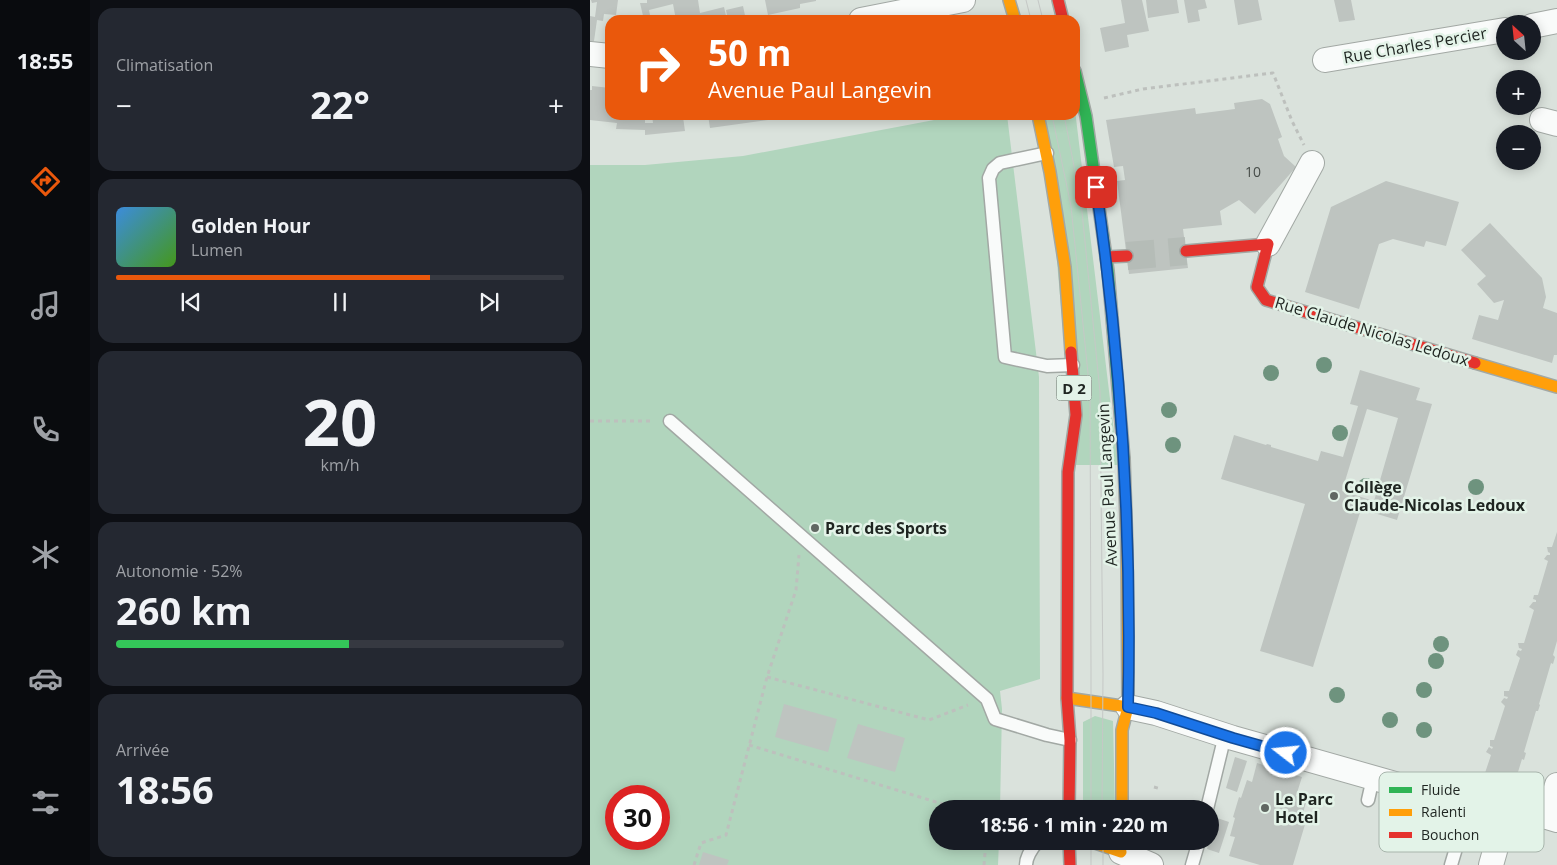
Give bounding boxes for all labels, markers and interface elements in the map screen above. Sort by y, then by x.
north arrow [1496,15,1541,60]
map controls [1496,15,1541,170]
street label: Rue Charles Percier [1342,21,1489,68]
text: 50 m [708,29,791,76]
icon: right [625,35,690,100]
text: 18:55 [17,45,73,75]
text: Climatisation [116,54,213,76]
button: + [1496,70,1541,115]
text: Avenue Paul Langevin [708,74,932,104]
text: 22° [310,78,370,130]
text: − [116,86,132,124]
text: + [548,86,564,124]
button: − [1496,125,1541,170]
house number: 10 [1245,162,1261,181]
icon: directions [28,164,63,199]
pin [1075,166,1117,208]
icon: arrive [1082,173,1110,201]
text: Golden Hour [191,213,310,239]
text: Lumen [191,239,243,261]
icon: music [28,288,63,323]
icon: previous [177,288,205,316]
icon: pause [326,288,354,316]
icon: next [475,288,503,316]
street label: Rue Claude Nicolas Ledoux [1272,291,1472,371]
road number: D 2 [1056,376,1092,400]
text: 20 [303,377,377,465]
street label: Avenue Paul Langevin [1092,403,1122,567]
icon: phone [28,412,63,447]
text: km/h [321,454,359,476]
place label: Collège Claude-Nicolas Ledoux [1344,476,1526,516]
marker: Collège Claude-Nicolas Ledoux [1328,490,1340,502]
place label: Parc des Sports [825,517,947,539]
marker: Parc des Sports [809,522,821,534]
icon: climate [28,537,63,572]
text: Autonomie · 52% [116,560,243,582]
text: 260 km [116,584,252,636]
icon: car [28,661,63,696]
position arrow [1259,726,1311,778]
text: Arrivée [116,739,169,761]
text: 18:56 [116,763,214,815]
legend [1379,772,1544,852]
text: Fluide [1421,780,1460,799]
icon: filters [28,785,63,820]
speed limit sign: 30 [605,785,670,850]
place label: Le Parc Hotel [1275,788,1333,828]
marker: Le Parc Hotel [1259,802,1271,814]
text: Ralenti [1421,802,1466,821]
text: 18:56 · 1 min · 220 m [980,812,1168,838]
text: Bouchon [1421,825,1479,844]

